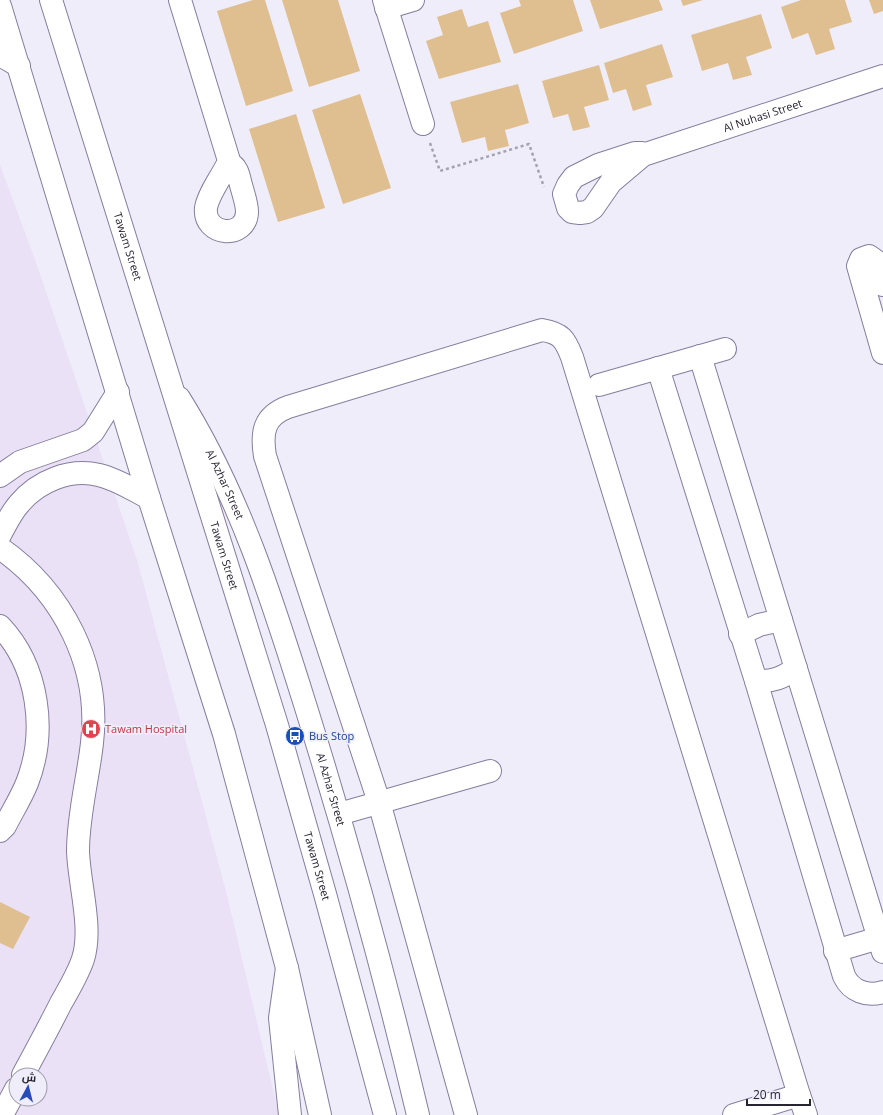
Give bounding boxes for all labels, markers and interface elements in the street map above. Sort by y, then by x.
street label: Al Nuhasi Street [721,95,804,135]
street label: Tawam Street [111,210,146,282]
street label: Al Azhar Street [203,447,248,522]
street label: Tawam Street [207,520,242,592]
hospital icon: Tawam Hospital [80,718,102,740]
place label: Tawam Hospital [105,721,187,736]
bus stop icon: Bus Stop [284,725,306,747]
place label: Bus Stop [309,728,355,743]
street label: Al Azhar Street [313,751,349,828]
street label: Tawam Street [301,830,334,902]
north arrow [8,1067,48,1107]
text: ش [21,1068,37,1085]
scale bar [747,1081,810,1107]
text: 20 m [753,1086,781,1103]

